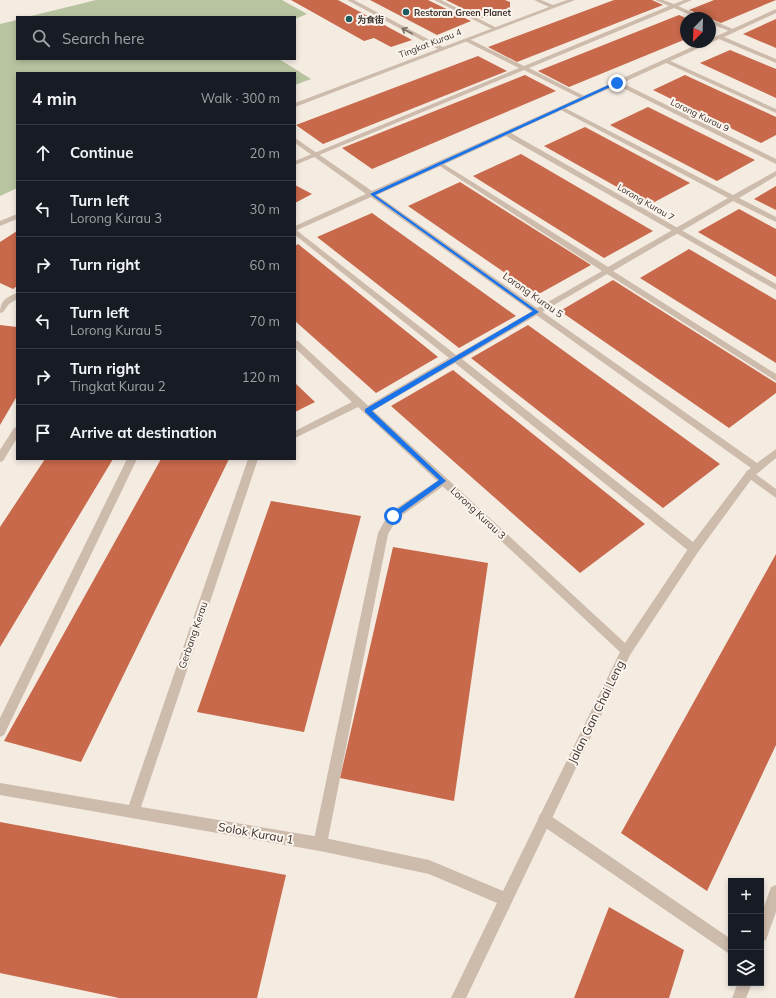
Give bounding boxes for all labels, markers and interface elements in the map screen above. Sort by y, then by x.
marker: Restoran Green Planet [401,7,411,17]
place label: Restoran Green Planet [414,7,511,18]
north arrow [680,12,716,48]
marker: 为食街 [344,14,354,24]
place label: 为食街 [357,14,384,25]
search box [16,16,296,60]
street label: Tingkat Kurau 4 [397,26,463,60]
one-way arrow [402,26,414,34]
icon: search [30,27,52,49]
text: Search here [62,29,144,48]
route end [608,74,626,92]
text: 4 min [32,88,77,109]
text: Walk · 300 m [201,90,280,106]
street label: Lorong Kurau 9 [669,96,731,134]
icon: ahead [32,142,54,164]
text: Continue [70,143,133,162]
text: 20 m [250,145,280,161]
street label: Lorong Kurau 7 [616,181,676,223]
text: Turn left [70,191,129,210]
icon: left [32,198,54,220]
text: 30 m [250,201,280,217]
text: Lorong Kurau 3 [70,210,162,226]
icon: right [32,254,54,276]
text: Turn right [70,255,140,274]
text: 60 m [250,257,280,273]
street label: Lorong Kurau 5 [500,269,566,321]
text: Turn left [70,303,129,322]
icon: left [32,310,54,332]
text: 70 m [250,313,280,329]
text: Lorong Kurau 5 [70,322,162,338]
text: Turn right [70,359,140,378]
icon: right [32,366,54,388]
text: 120 m [242,369,280,385]
text: Tingkat Kurau 2 [70,378,166,394]
icon: arrive [32,422,54,444]
text: Arrive at destination [70,423,217,442]
street label: Lorong Kurau 3 [448,484,508,542]
route start [384,507,402,525]
street label: Gerbang Kerau [175,600,211,670]
street label: Jalan Gan Chai Leng [564,658,628,766]
street label: Solok Kurau 1 [217,819,295,847]
map controls [728,878,764,986]
button: + [728,878,764,914]
button: − [728,914,764,950]
button: layers [728,950,764,986]

